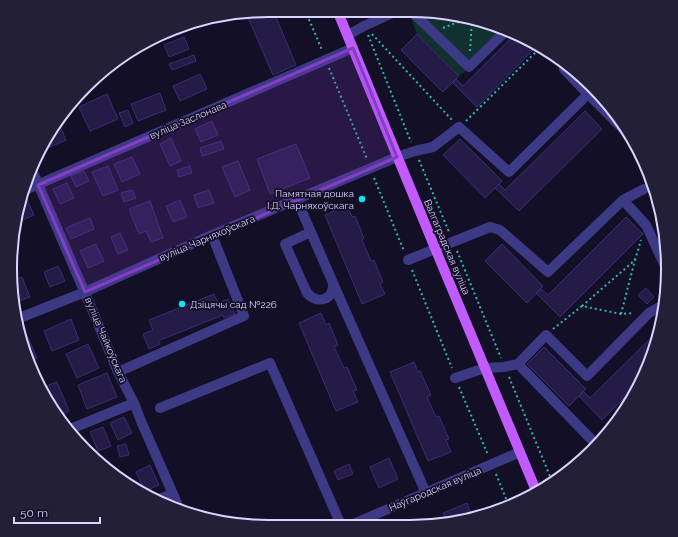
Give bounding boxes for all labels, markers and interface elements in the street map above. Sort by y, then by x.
street label: вуліца Заслонава [148,99,228,141]
place label: Памятная дошка І.Д. Чарняхоўскага [267,188,354,211]
marker: Памятная дошка І.Д. Чарняхоўскага [357,194,367,204]
street label: Валгаградская вуліца [422,198,472,296]
street label: вуліца Чарняхоўскага [157,213,257,263]
street label: вуліца Чайкоўскага [83,296,129,384]
marker: Дзіцячы сад №226 [177,299,187,309]
place label: Дзіцячы сад №226 [190,299,277,310]
street label: Наўгародская вуліца [387,465,483,513]
scale bar [14,499,100,525]
text: 50 m [20,506,48,520]

